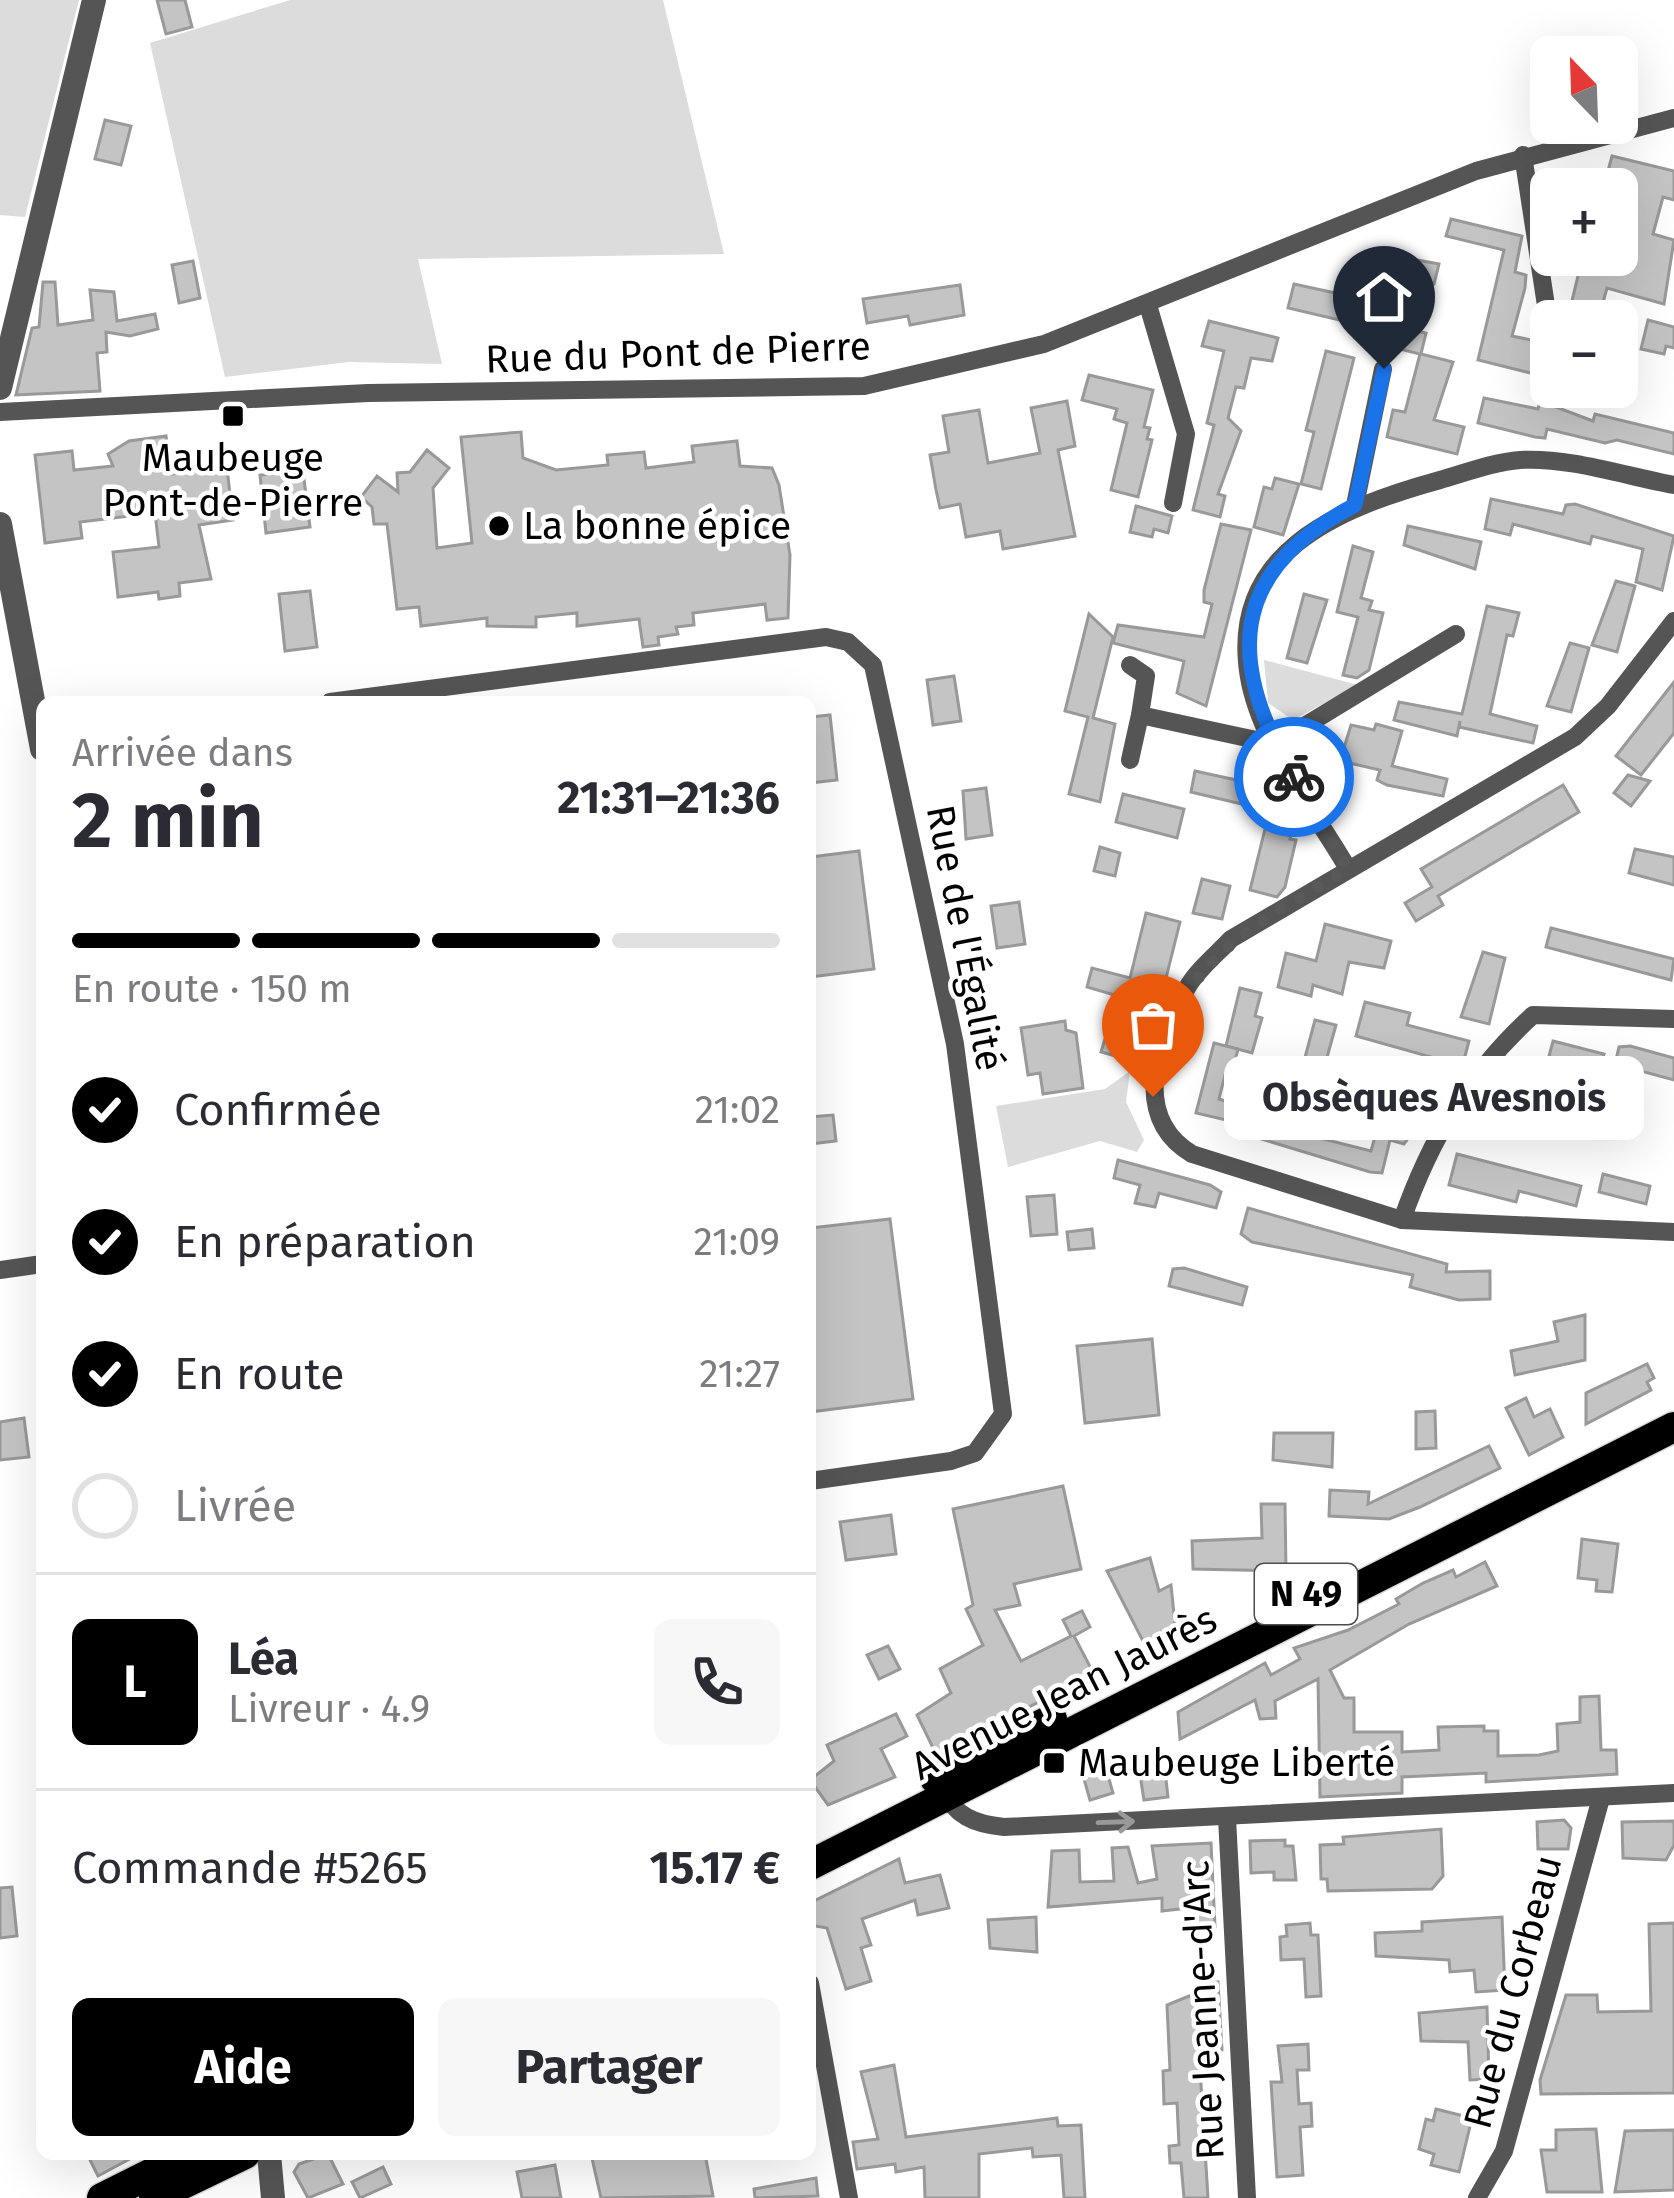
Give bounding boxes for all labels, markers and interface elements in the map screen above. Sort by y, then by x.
north arrow [1530,36,1638,144]
map controls [1530,36,1638,408]
button: + [1530,168,1638,276]
pin [1333,246,1435,369]
icon: home [1351,264,1417,330]
button: − [1530,300,1638,408]
street label: Rue du Pont de Pierre [484,323,872,383]
marker: Maubeuge Pont-de-Pierre [220,403,246,429]
place label: Maubeuge Pont-de-Pierre [103,435,363,526]
place label: La bonne épice [523,503,791,549]
marker: La bonne épice [486,513,512,539]
courier [1234,717,1354,837]
text: Arrivée dans [72,730,293,776]
icon: bike [1261,744,1327,810]
text: 21:31–21:36 [557,771,780,825]
text: 2 min [72,774,264,868]
street label: Rue de l'Égalité [917,801,1013,1075]
text: En route · 150 m [72,966,352,1012]
pin [1102,974,1204,1097]
icon: bag [1120,992,1186,1058]
callout: Obsèques Avesnois [1225,1055,1645,1139]
text: Obsèques Avesnois [1262,1075,1606,1121]
icon: check [72,1077,138,1143]
text: Confirmée [174,1083,382,1137]
text: 21:02 [695,1087,780,1133]
icon: check [72,1209,138,1275]
text: En préparation [174,1215,476,1269]
text: 21:09 [694,1219,780,1265]
icon: check [72,1341,138,1407]
text: En route [174,1347,345,1401]
text: 21:27 [699,1351,780,1397]
text: Livrée [174,1479,296,1533]
road number: N 49 [1255,1564,1357,1624]
street label: Avenue Jean Jaurès [904,1596,1224,1790]
button: phone [654,1619,780,1745]
text: Léa [228,1632,299,1686]
text: L [123,1655,147,1709]
text: Livreur · 4.9 [228,1686,430,1732]
place label: Maubeuge Liberté [1078,1740,1395,1786]
marker: Maubeuge Liberté [1041,1750,1067,1776]
one-way arrow [1096,1810,1135,1833]
text: Commande #5265 [72,1841,428,1895]
text: 15.17 € [649,1841,780,1895]
street label: Rue du Corbeau [1454,1850,1572,2134]
street label: Rue Jeanne-d'Arc [1172,1859,1234,2161]
button: Aide [72,1998,414,2136]
button: Partager [438,1998,780,2136]

